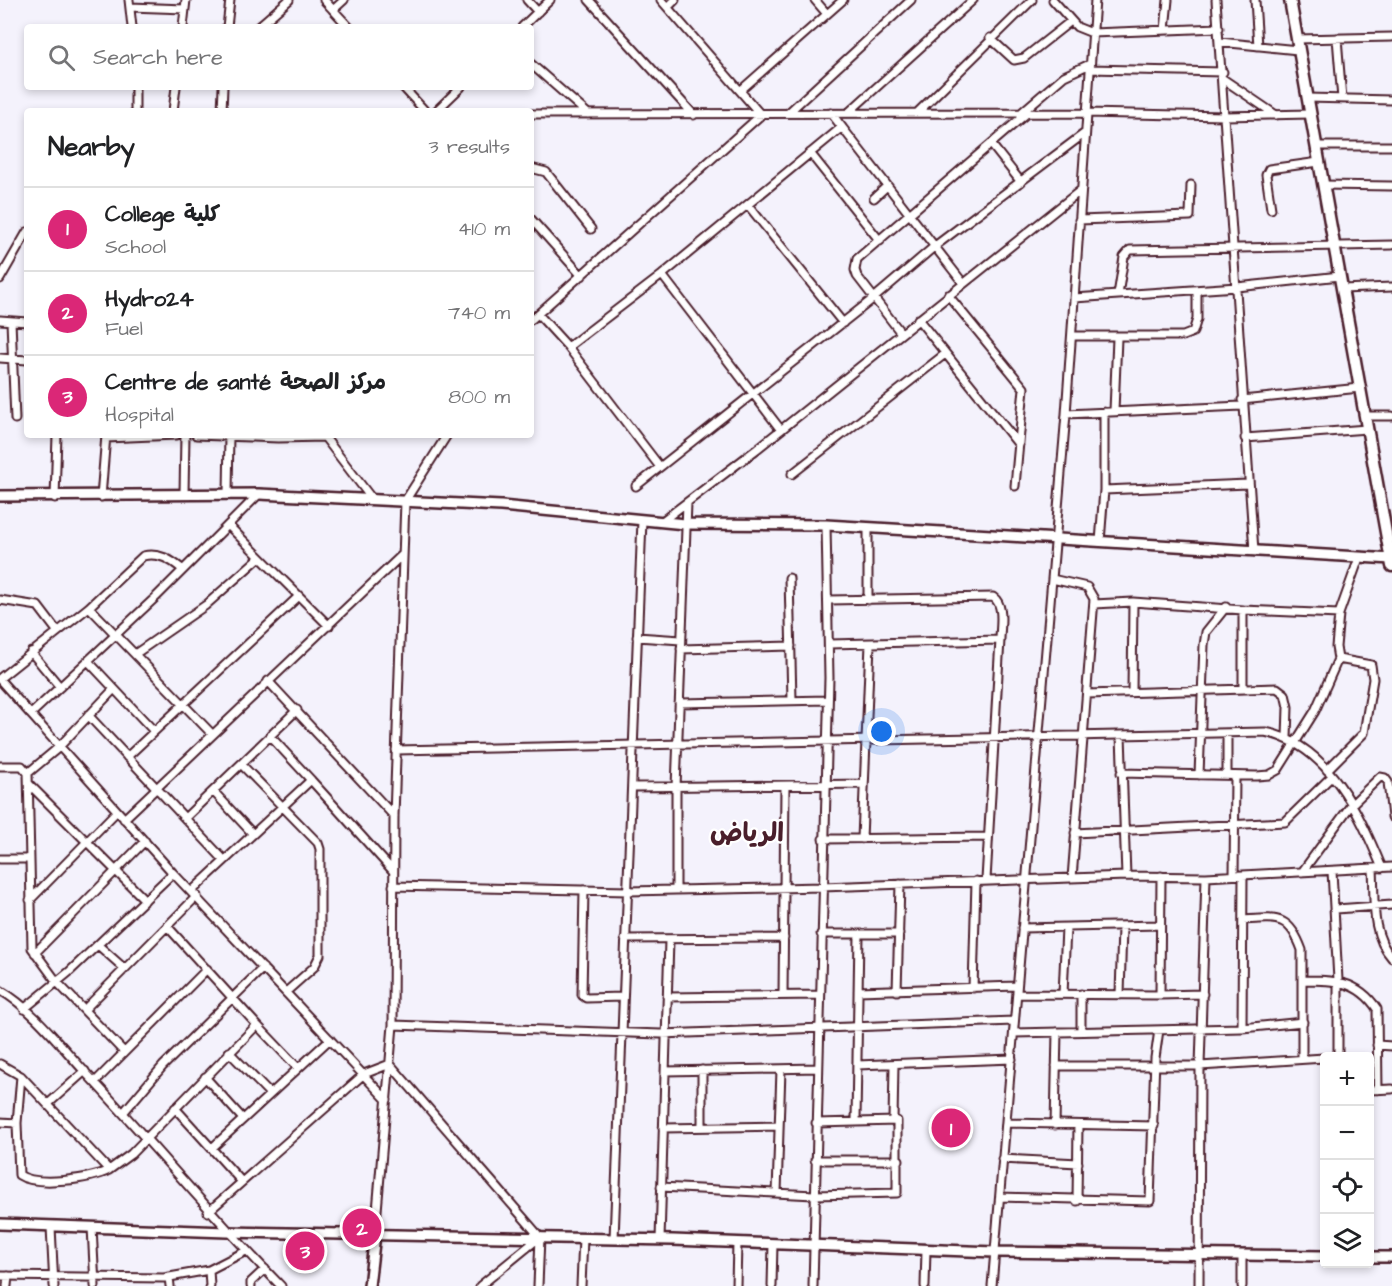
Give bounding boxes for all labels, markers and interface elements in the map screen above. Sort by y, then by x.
search box [24,24,534,90]
icon: search [45,41,78,74]
text: Search here [93,42,223,73]
text: Nearby [48,129,135,165]
text: 3 results [428,133,510,161]
text: College كلية [105,199,220,230]
text: 1 [66,215,69,243]
text: 410 m [458,215,510,243]
text: School [105,233,166,261]
text: Hydro24 [105,284,194,315]
text: 2 [62,299,73,327]
text: 740 m [448,299,510,327]
text: Fuel [105,315,143,343]
text: Centre de santé مركز الصحة [105,367,386,398]
text: 3 [62,383,73,411]
text: 800 m [448,383,510,411]
text: Hospital [105,401,174,429]
your location [867,717,896,746]
district label: الرياض [710,815,784,851]
map controls [1320,1052,1374,1268]
button: + [1320,1052,1374,1106]
pin: 1 [932,1106,970,1150]
button: − [1320,1106,1374,1160]
button: locate [1320,1160,1374,1214]
pin: 2 [342,1206,382,1250]
button: layers [1320,1214,1374,1268]
pin: 3 [286,1228,324,1274]

